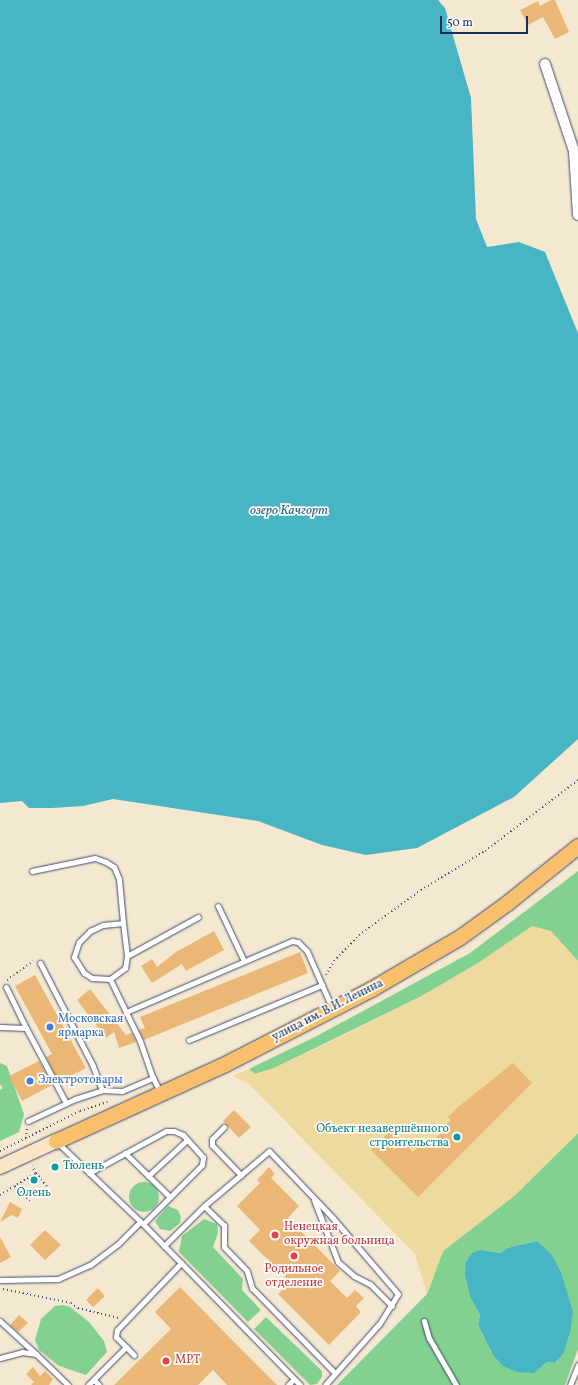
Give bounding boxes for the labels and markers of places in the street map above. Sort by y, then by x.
place label: Московская ярмарка [58,1013,123,1041]
marker: Московская ярмарка [45,1022,55,1032]
place label: Электротовары [38,1074,123,1088]
marker: Электротовары [25,1076,35,1086]
place label: Объект незавершённого строительства [316,1123,449,1151]
marker: Объект незавершённого строительства [452,1132,462,1142]
place label: Тюлень [63,1160,104,1174]
marker: Тюлень [50,1162,60,1172]
marker: Олень [29,1175,39,1185]
place label: Олень [17,1187,51,1201]
place label: Ненецкая окружная больница [284,1221,395,1249]
marker: Ненецкая окружная больница [269,1229,281,1241]
marker: Родильное отделение [288,1250,300,1262]
place label: Родильное отделение [265,1263,323,1291]
place label: МРТ [175,1354,200,1368]
marker: МРТ [160,1355,172,1367]

